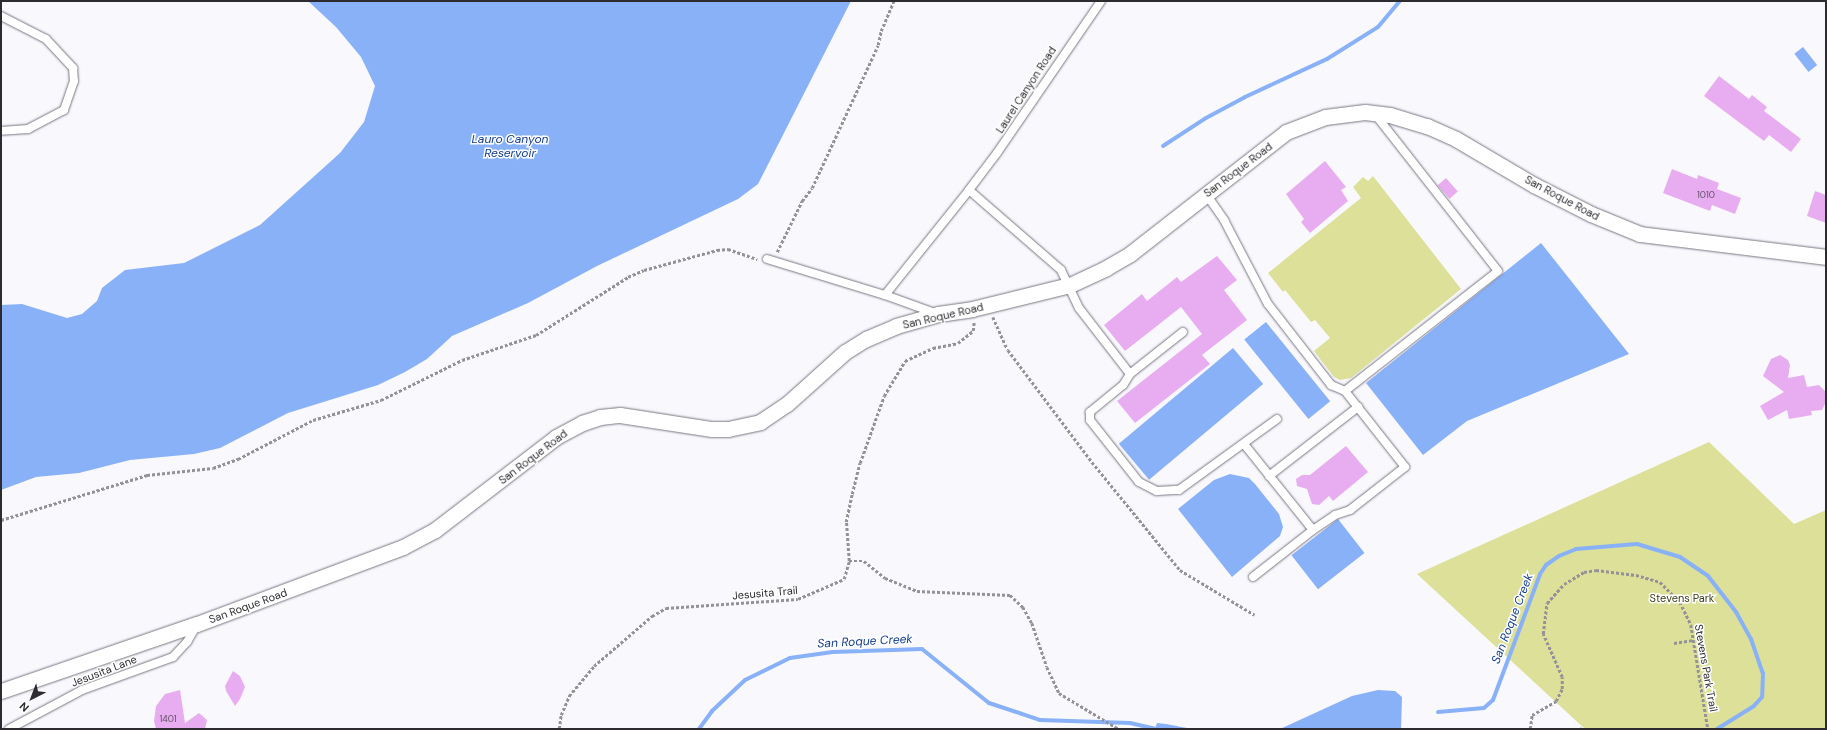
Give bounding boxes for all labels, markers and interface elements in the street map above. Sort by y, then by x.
street label: Laurel Canyon Road [993,44,1059,136]
water label: Lauro Canyon Reservoir [471,133,549,161]
street label: San Roque Road [1201,140,1275,200]
street label: San Roque Road [1523,173,1601,223]
house number: 1010 [1697,190,1715,200]
street label: San Roque Road [901,300,985,332]
street label: San Roque Road [496,427,570,487]
water label: San Roque Creek [1489,572,1537,666]
street label: Jesusita Trail [732,584,798,602]
street label: San Roque Road [207,586,289,626]
park label: Stevens Park [1650,591,1714,605]
street label: Stevens Park Trail [1692,623,1720,713]
water label: San Roque Creek [817,632,913,652]
street label: Jesusita Lane [69,652,139,690]
north arrow [12,678,52,718]
text: N [16,699,32,715]
house number: 1401 [159,714,177,724]

